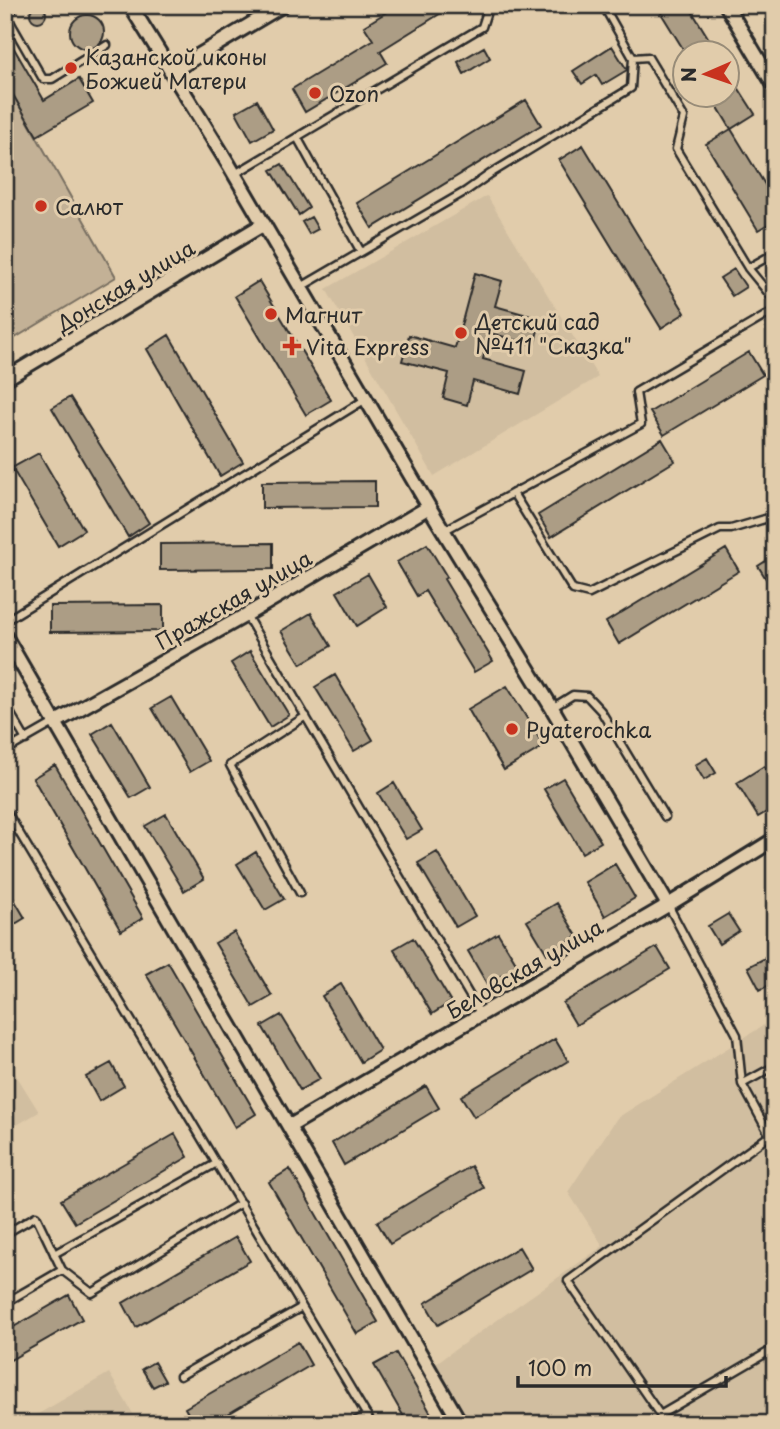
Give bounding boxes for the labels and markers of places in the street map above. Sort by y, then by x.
place label: Казанской иконы Божией Матери [85,40,267,96]
marker: Казанской иконы Божией Матери [63,60,79,76]
place label: Ozon [329,77,379,109]
marker: Ozon [307,85,323,101]
place label: Салют [55,190,124,222]
marker: Салют [33,198,49,214]
place label: Магнит [285,298,362,330]
place label: Детский сад №411 "Сказка" [474,305,632,361]
marker: Магнит [263,306,279,322]
marker: Детский сад №411 "Сказка" [453,325,469,341]
place label: Vita Express [306,330,429,362]
marker: Vita Express [284,338,300,354]
place label: Pyaterochka [526,713,651,745]
marker: Pyaterochka [504,721,520,737]

